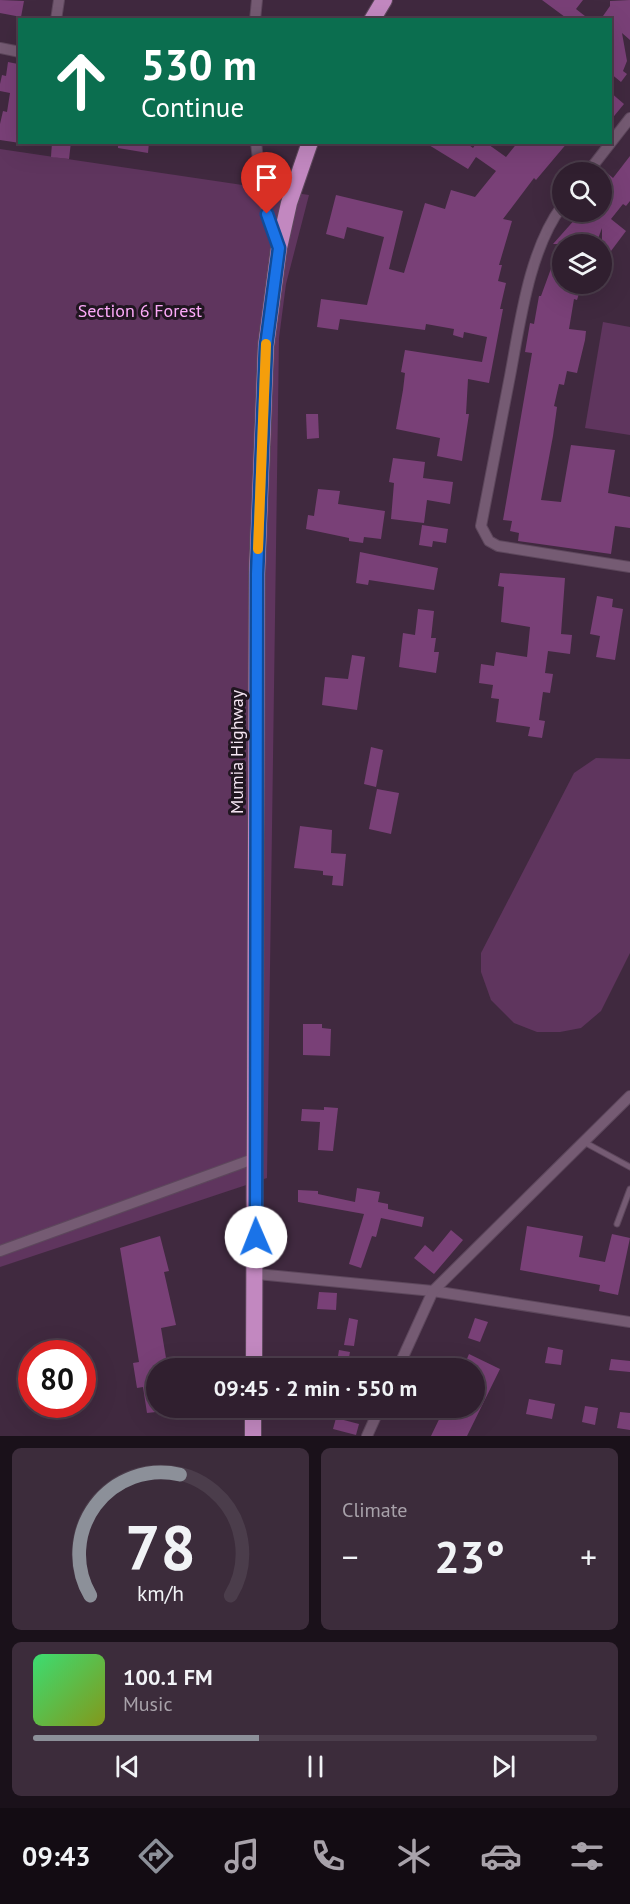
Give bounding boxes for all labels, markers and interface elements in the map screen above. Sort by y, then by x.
text: 530 m [141,37,257,92]
icon: ahead [42,42,120,120]
text: Continue [141,90,244,124]
pin [241,152,292,214]
icon: arrive [250,161,283,194]
map controls [552,162,612,294]
button: search [552,162,612,222]
button: layers [552,234,612,294]
park label: Section 6 Forest [78,299,202,322]
street label: Mumia Highway [225,689,248,814]
position arrow [224,1205,288,1269]
speed limit sign: 80 [18,1340,96,1418]
text: 09:45 · 2 min · 550 m [214,1374,417,1402]
text: Climate [342,1497,408,1523]
text: 78 [125,1506,196,1587]
text: 23° [434,1527,505,1585]
text: − [342,1535,359,1578]
text: + [580,1535,597,1578]
text: km/h [137,1579,184,1607]
text: 100.1 FM [123,1663,213,1691]
text: Music [123,1691,172,1717]
icon: previous [111,1750,144,1783]
icon: pause [299,1750,332,1783]
icon: next [487,1750,520,1783]
icon: directions [135,1835,177,1877]
icon: music [221,1835,263,1877]
icon: phone [307,1835,349,1877]
icon: climate [393,1835,435,1877]
icon: car [480,1835,522,1877]
icon: filters [566,1835,608,1877]
text: 09:43 [22,1839,91,1873]

